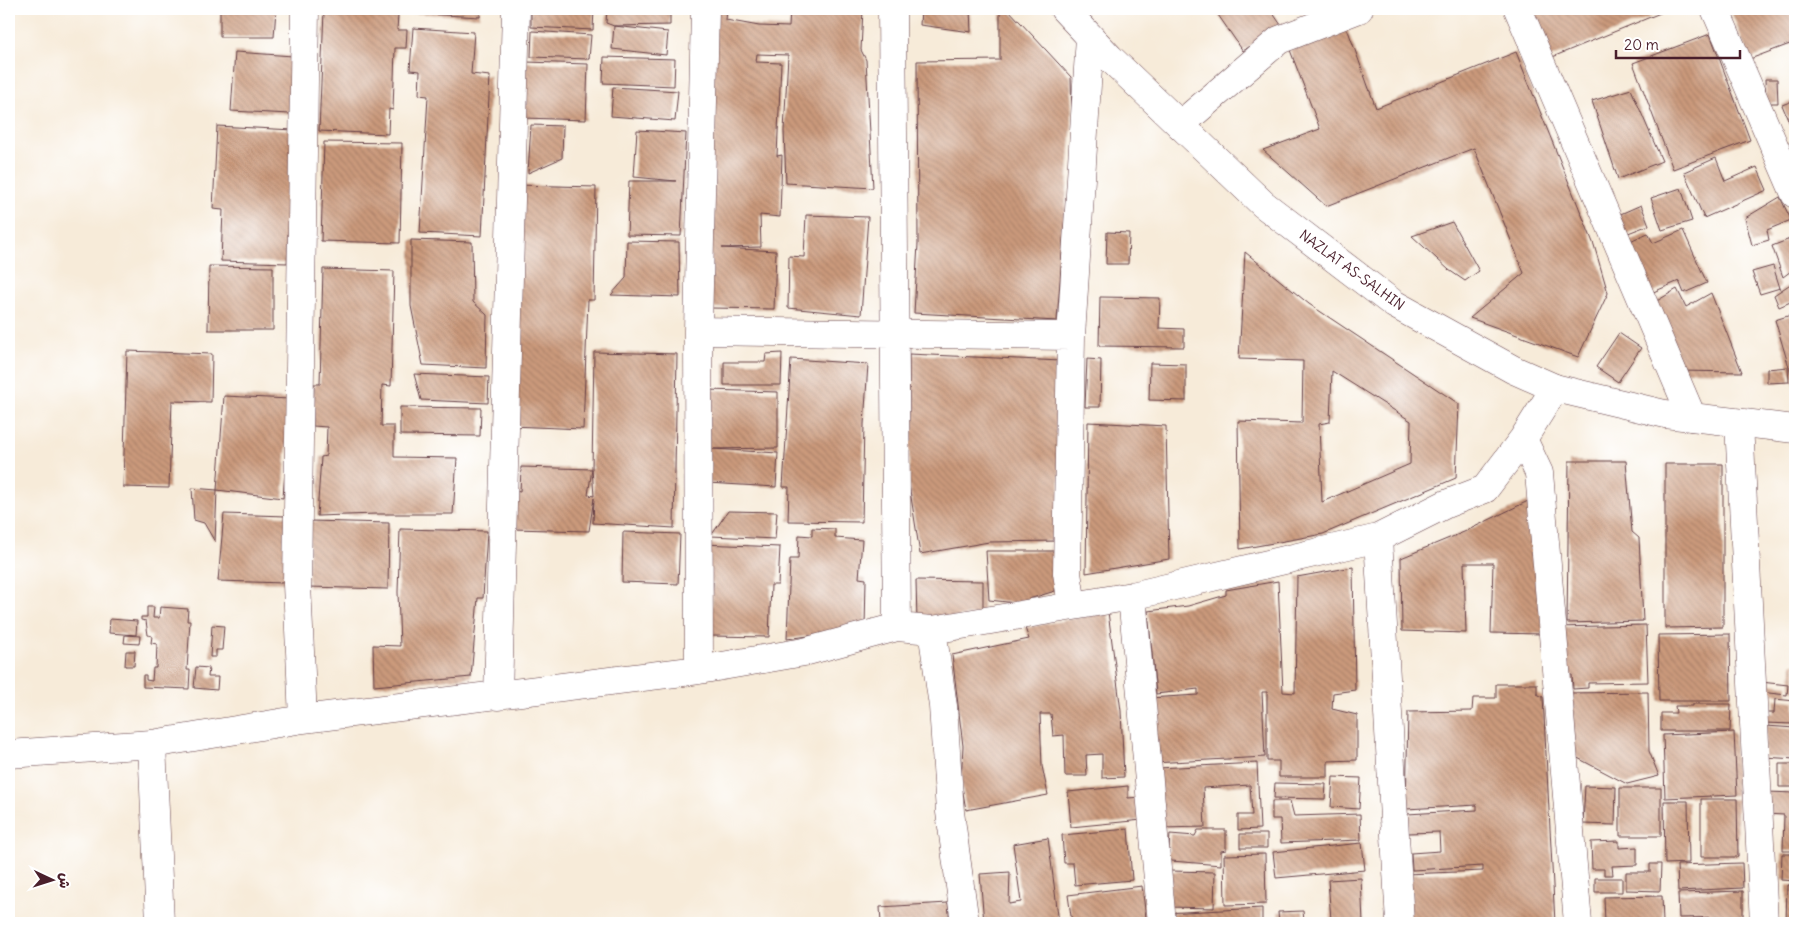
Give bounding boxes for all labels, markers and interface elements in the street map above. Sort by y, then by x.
scale bar [1616,28,1740,60]
text: 20 m [1624,35,1659,54]
street label: NAZLAT AS-SALHIN [1296,226,1408,314]
north arrow [28,854,78,904]
text: ش [55,873,74,889]

